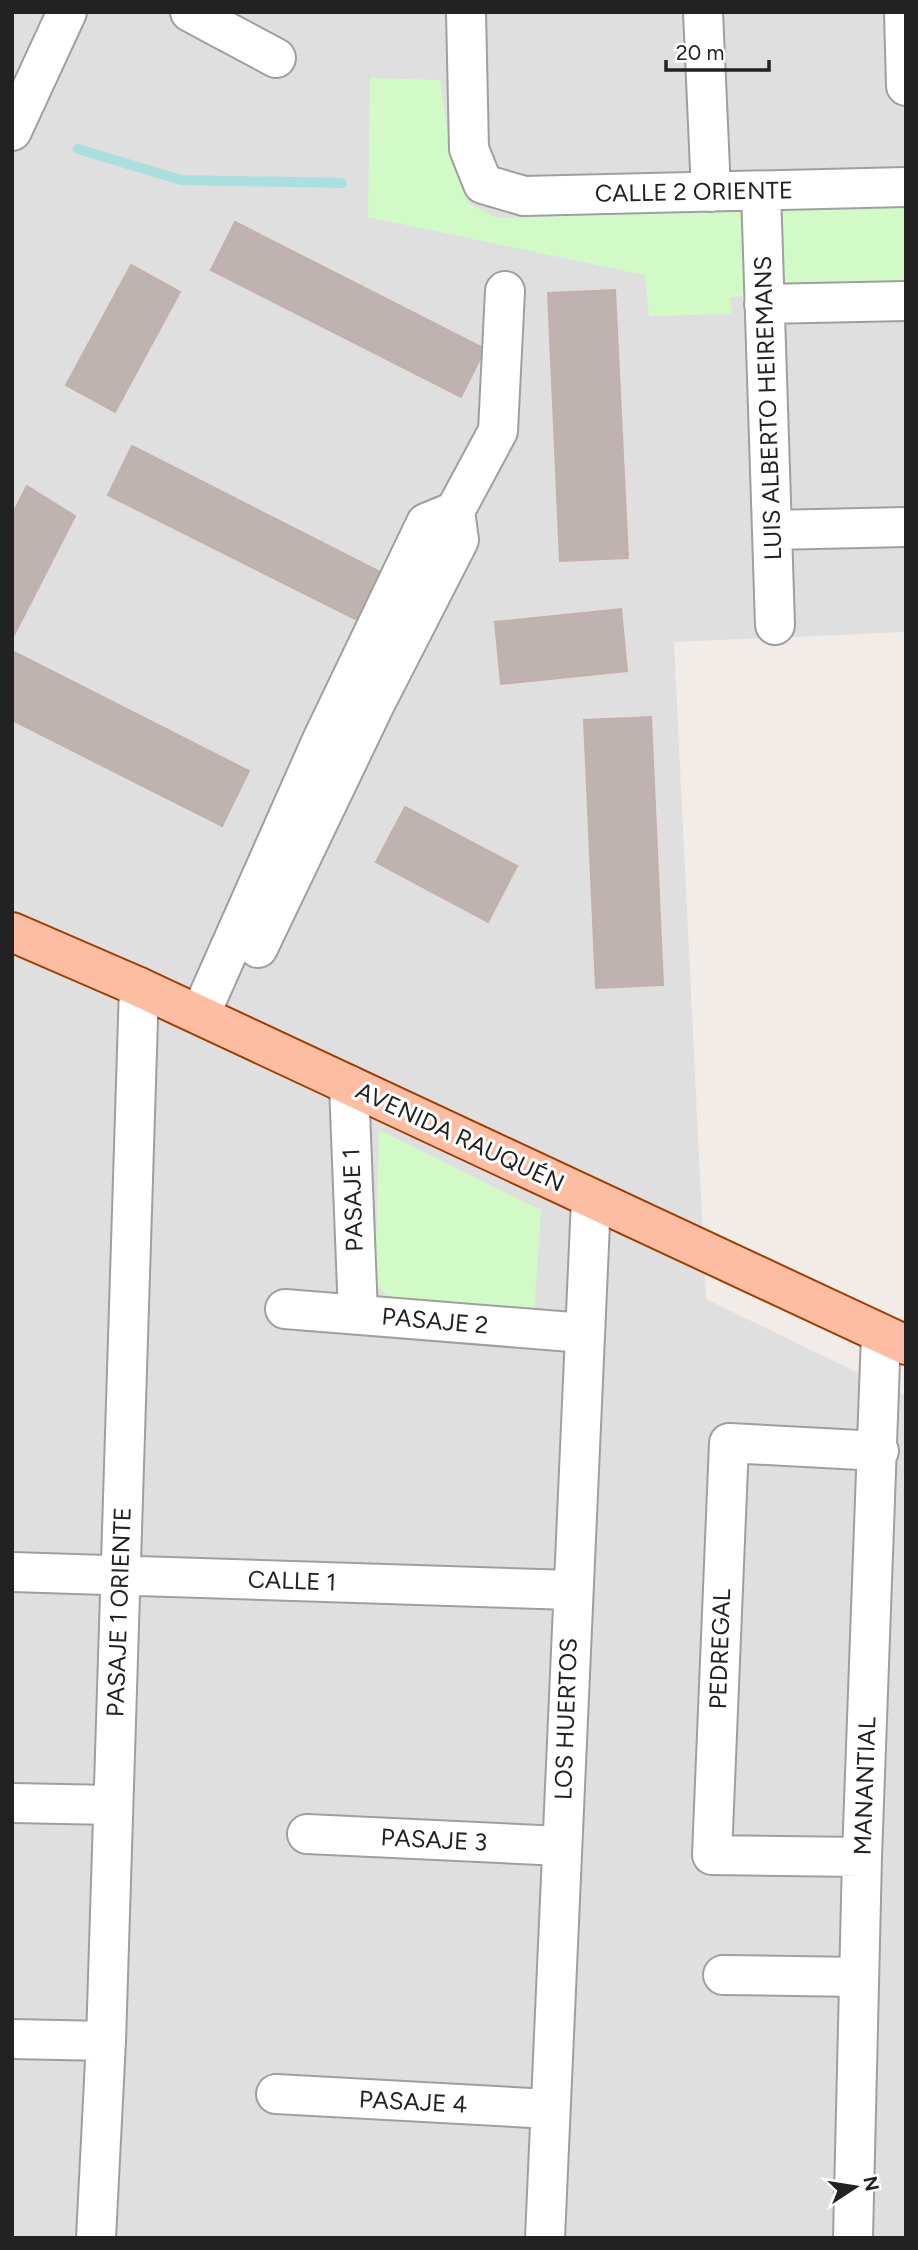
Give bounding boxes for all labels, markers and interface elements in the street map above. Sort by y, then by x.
scale bar [666,28,769,72]
text: 20 m [676,40,724,65]
street label: CALLE 2 ORIENTE [595,175,793,208]
street label: LUIS ALBERTO HEIREMANS [748,255,787,561]
street label: AVENIDA RAUQUÉN [351,1076,569,1198]
street label: PASAJE 1 [336,1148,369,1252]
street label: PASAJE 2 [380,1301,490,1340]
street label: PASAJE 1 ORIENTE [100,1507,137,1717]
street label: CALLE 1 [247,1564,337,1597]
street label: PEDREGAL [703,1588,736,1710]
street label: LOS HUERTOS [548,1637,583,1800]
street label: MANANTIAL [848,1716,881,1856]
street label: PASAJE 3 [380,1822,488,1857]
street label: PASAJE 4 [358,2084,468,2119]
north arrow [820,2152,890,2222]
text: N [858,2174,884,2193]

